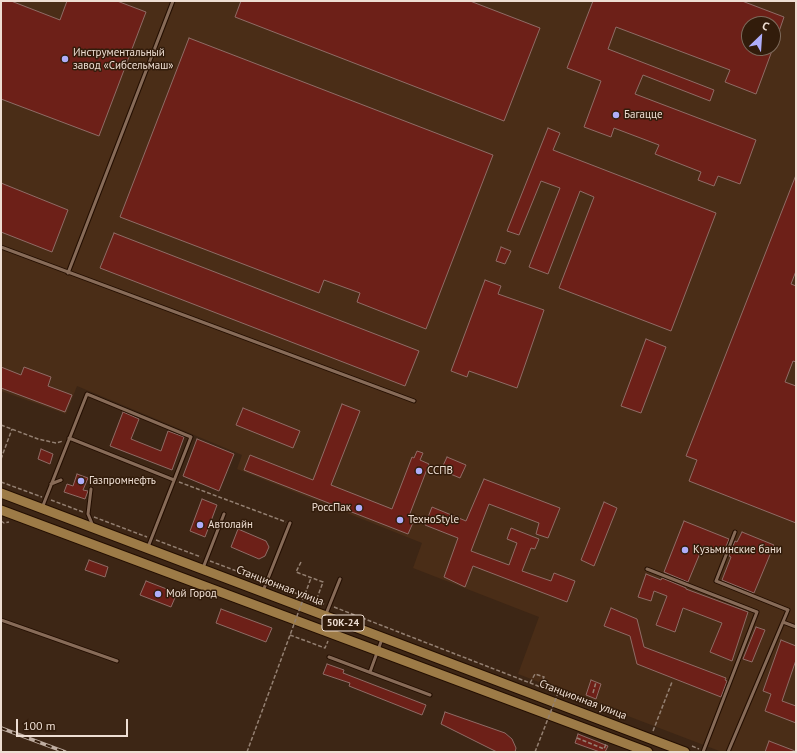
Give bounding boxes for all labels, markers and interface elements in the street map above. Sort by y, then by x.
north arrow [741,16,781,56]
text: С [760,18,771,34]
place label: Инструментальный завод «Сибсельмаш» [73,46,174,72]
marker: Инструментальный завод «Сибсельмаш» [60,54,70,64]
place label: Багацце [624,108,663,122]
marker: Багацце [611,110,621,120]
place label: ССПВ [427,464,453,478]
marker: ССПВ [414,466,424,476]
place label: Газпромнефть [89,474,156,488]
marker: Газпромнефть [76,476,86,486]
place label: РоссПак [312,501,351,515]
marker: РоссПак [354,503,364,513]
place label: ТехноStyle [408,513,459,527]
marker: ТехноStyle [395,515,405,525]
place label: Автолайн [208,518,253,532]
marker: Автолайн [195,520,205,530]
place label: Кузьминские бани [693,543,782,557]
marker: Кузьминские бани [680,545,690,555]
street label: Станционная улица [234,563,326,609]
place label: Мой Город [166,587,217,601]
marker: Мой Город [153,589,163,599]
road number: 50К-24 [322,615,364,631]
street label: Станционная улица [537,677,629,723]
scale bar [18,711,130,737]
text: 100 m [23,718,56,733]

